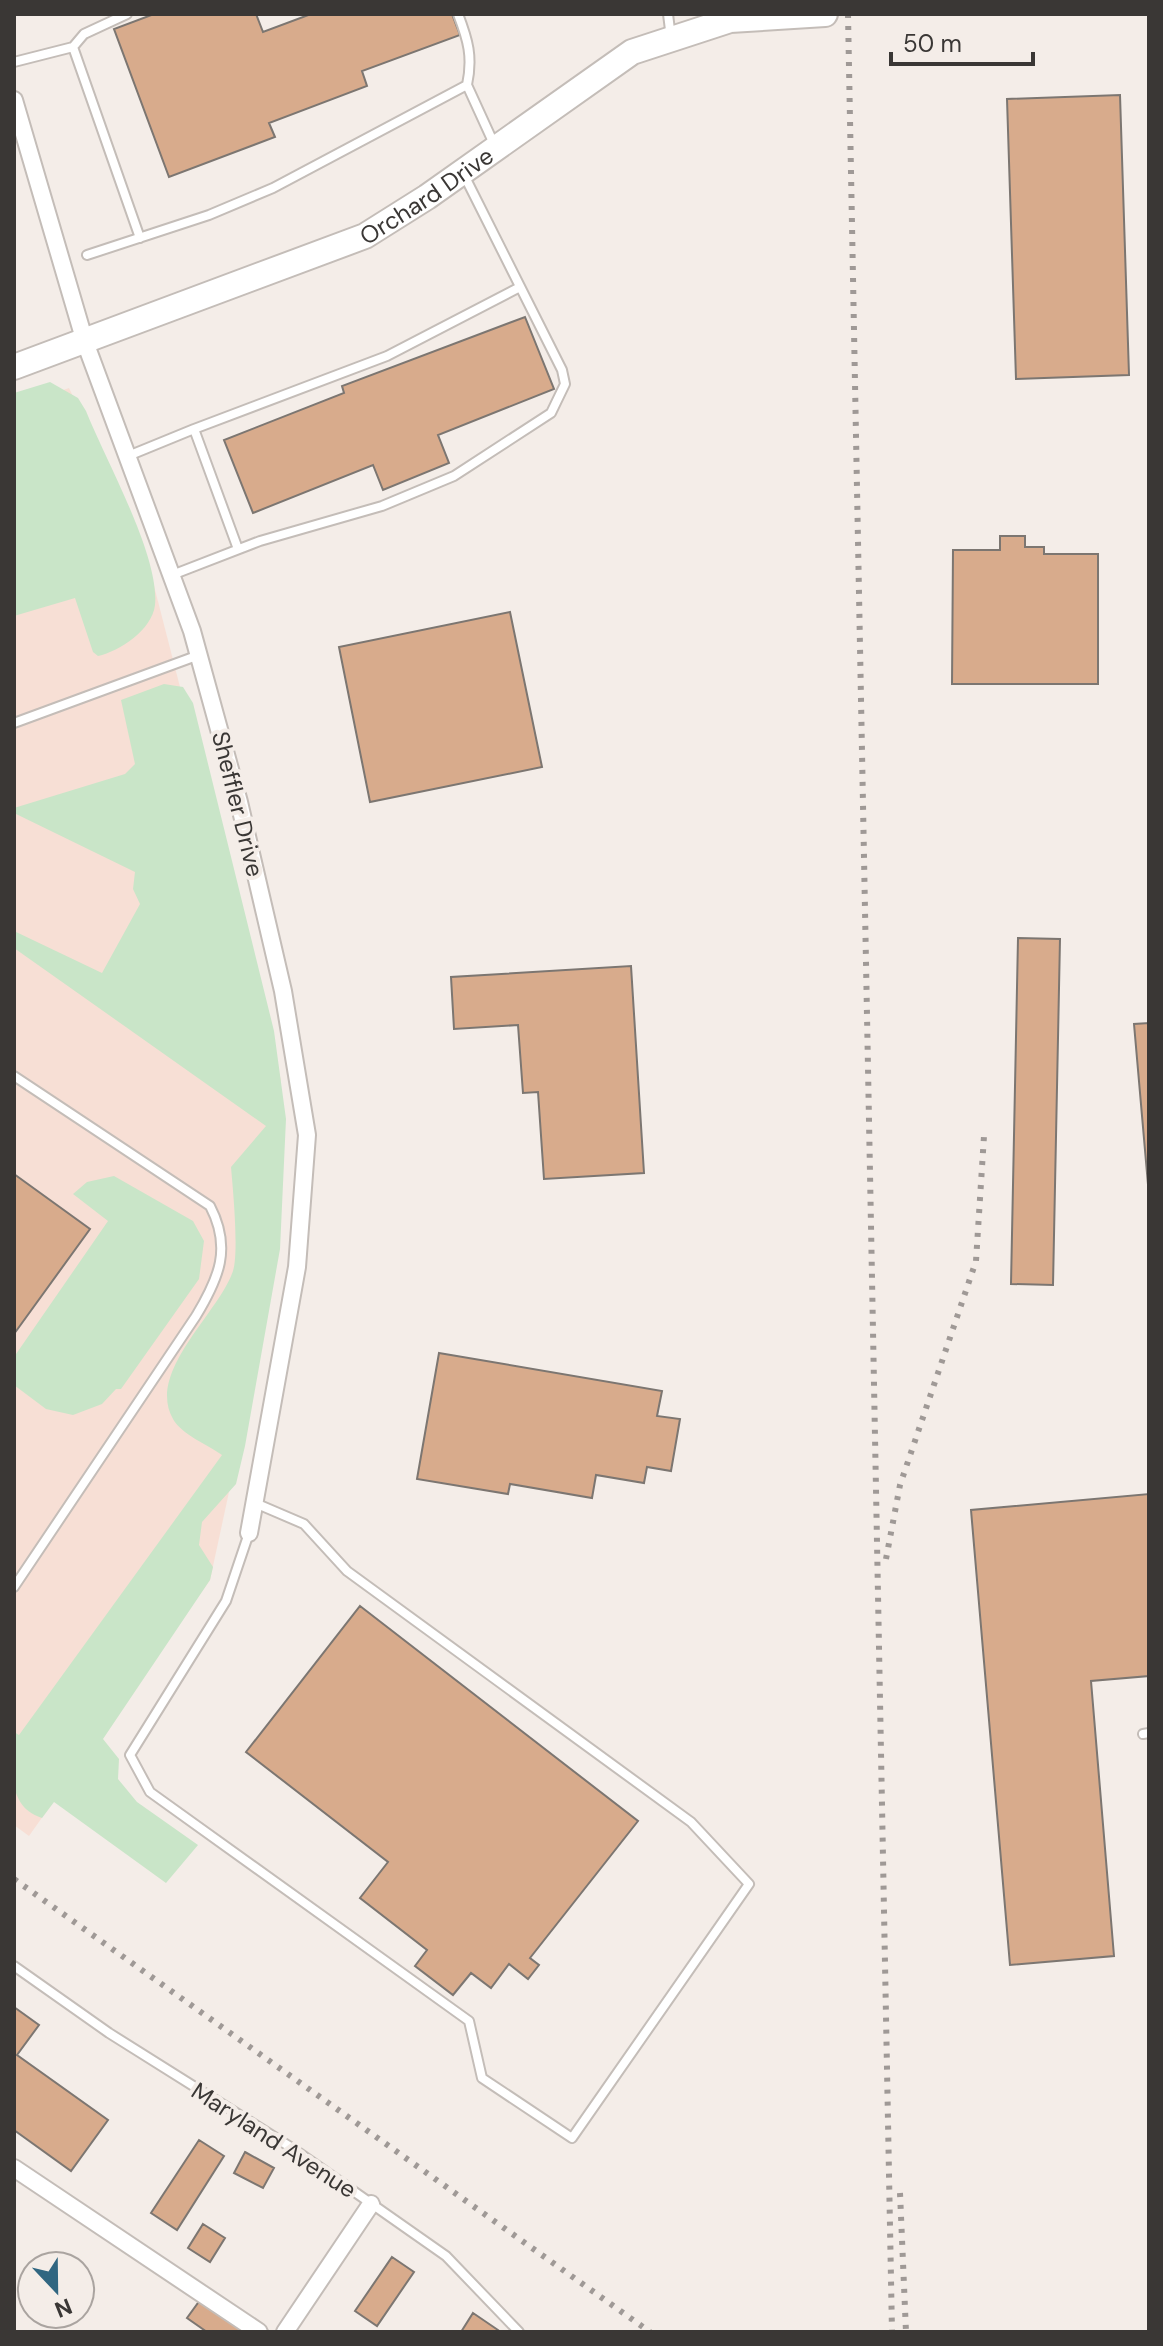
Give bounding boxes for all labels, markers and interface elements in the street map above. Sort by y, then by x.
scale bar [891,16,1033,66]
text: 50 m [903,28,962,59]
street label: Orchard Drive [353,140,499,251]
street label: Sheffler Drive [205,728,271,880]
street label: Maryland Avenue [186,2075,362,2205]
north arrow [16,2250,96,2330]
text: N [50,2292,76,2325]

